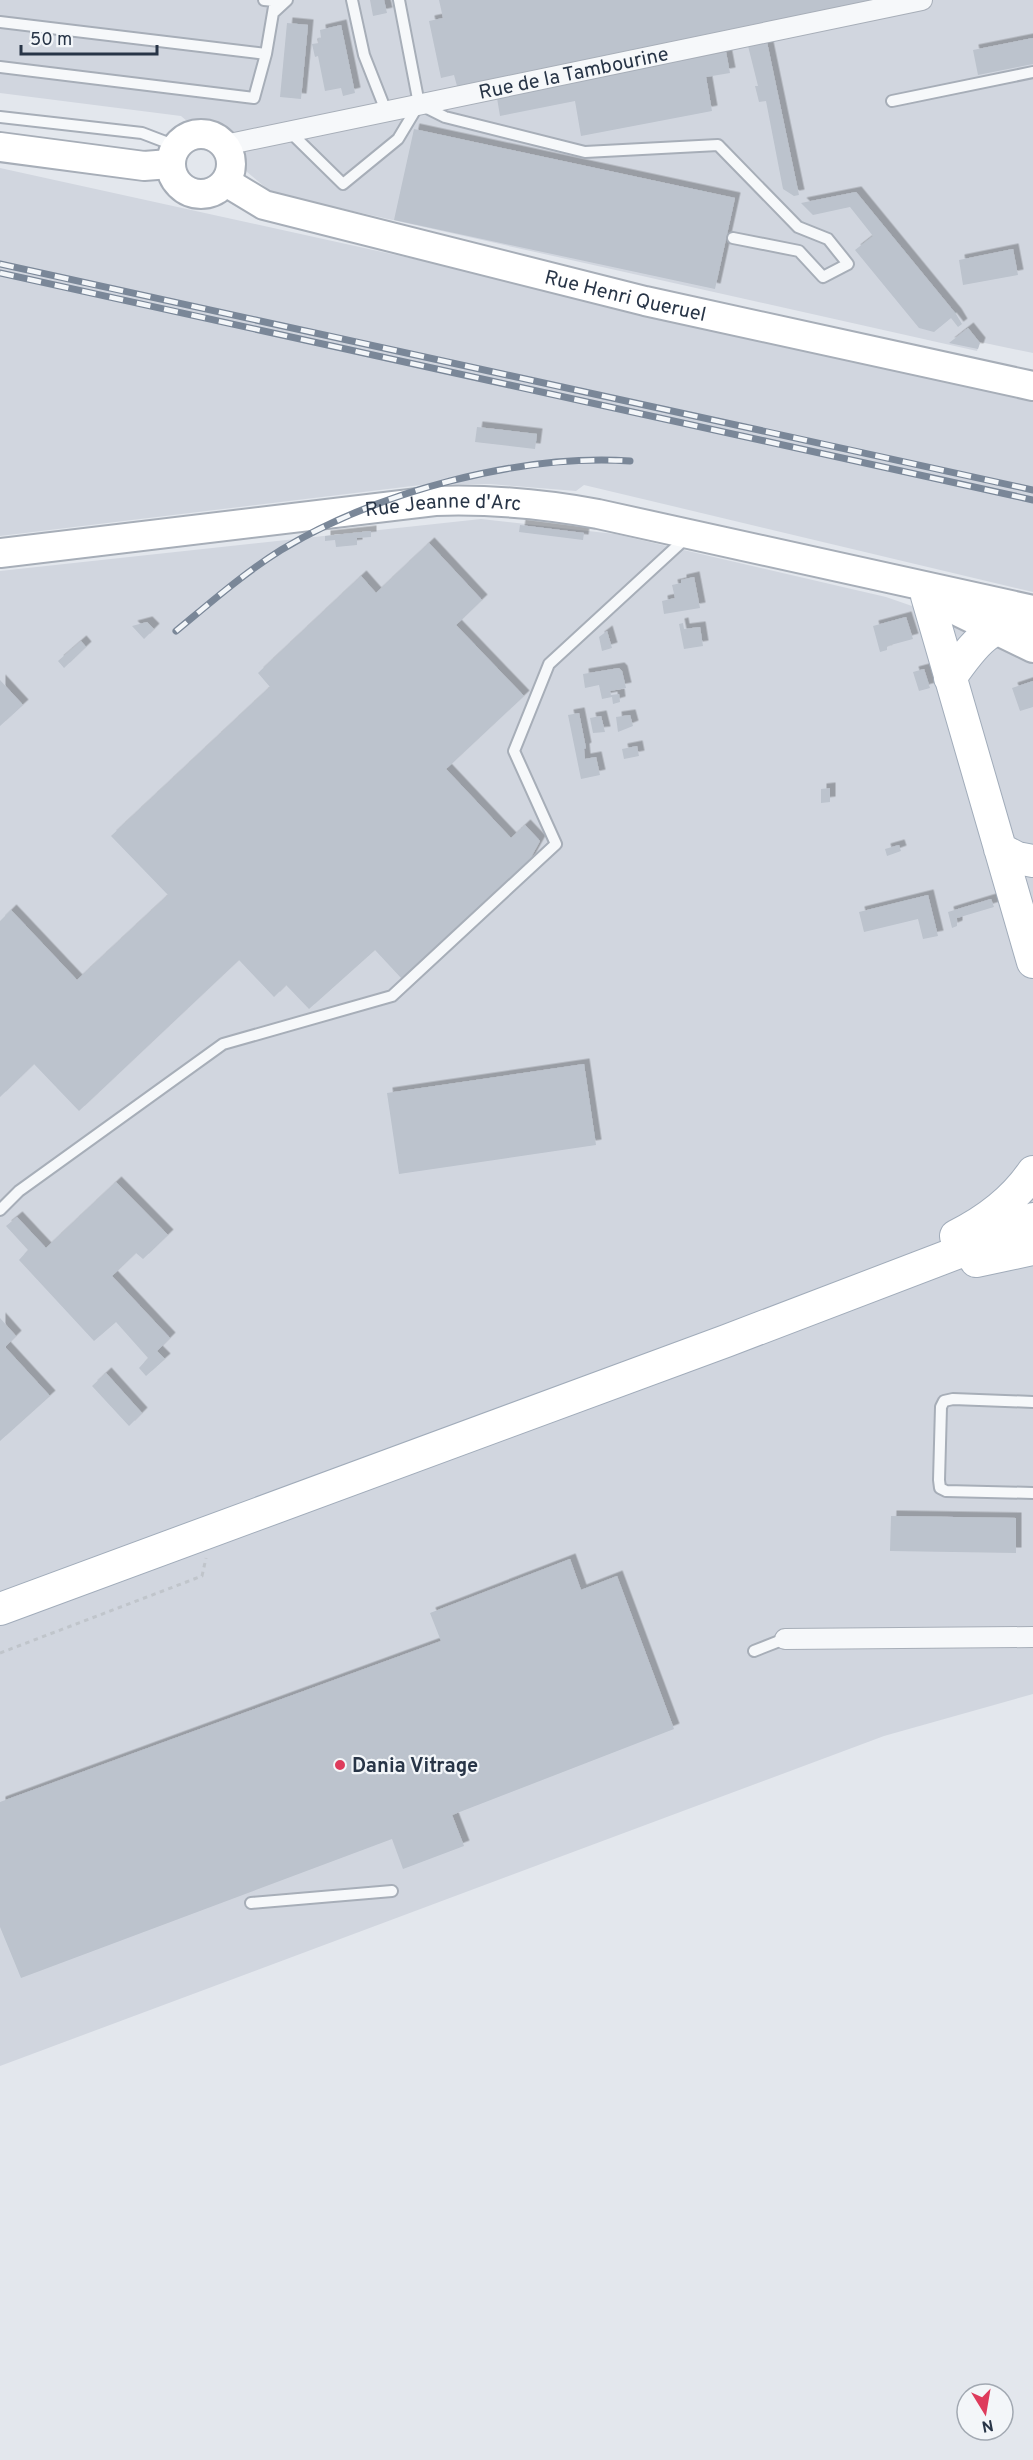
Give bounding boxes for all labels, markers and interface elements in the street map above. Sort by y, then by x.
scale bar [21,18,158,56]
text: 50 m [30,29,72,52]
street label: Rue de la Tambourine [477,42,671,107]
street label: Rue Henri Queruel [542,265,708,329]
street label: Rue Jeanne d'Arc [364,490,522,524]
place label: Dania Vitrage [352,1754,478,1780]
marker: Dania Vitrage [333,1758,347,1772]
north arrow [955,2382,1015,2442]
text: N [980,2414,995,2436]

